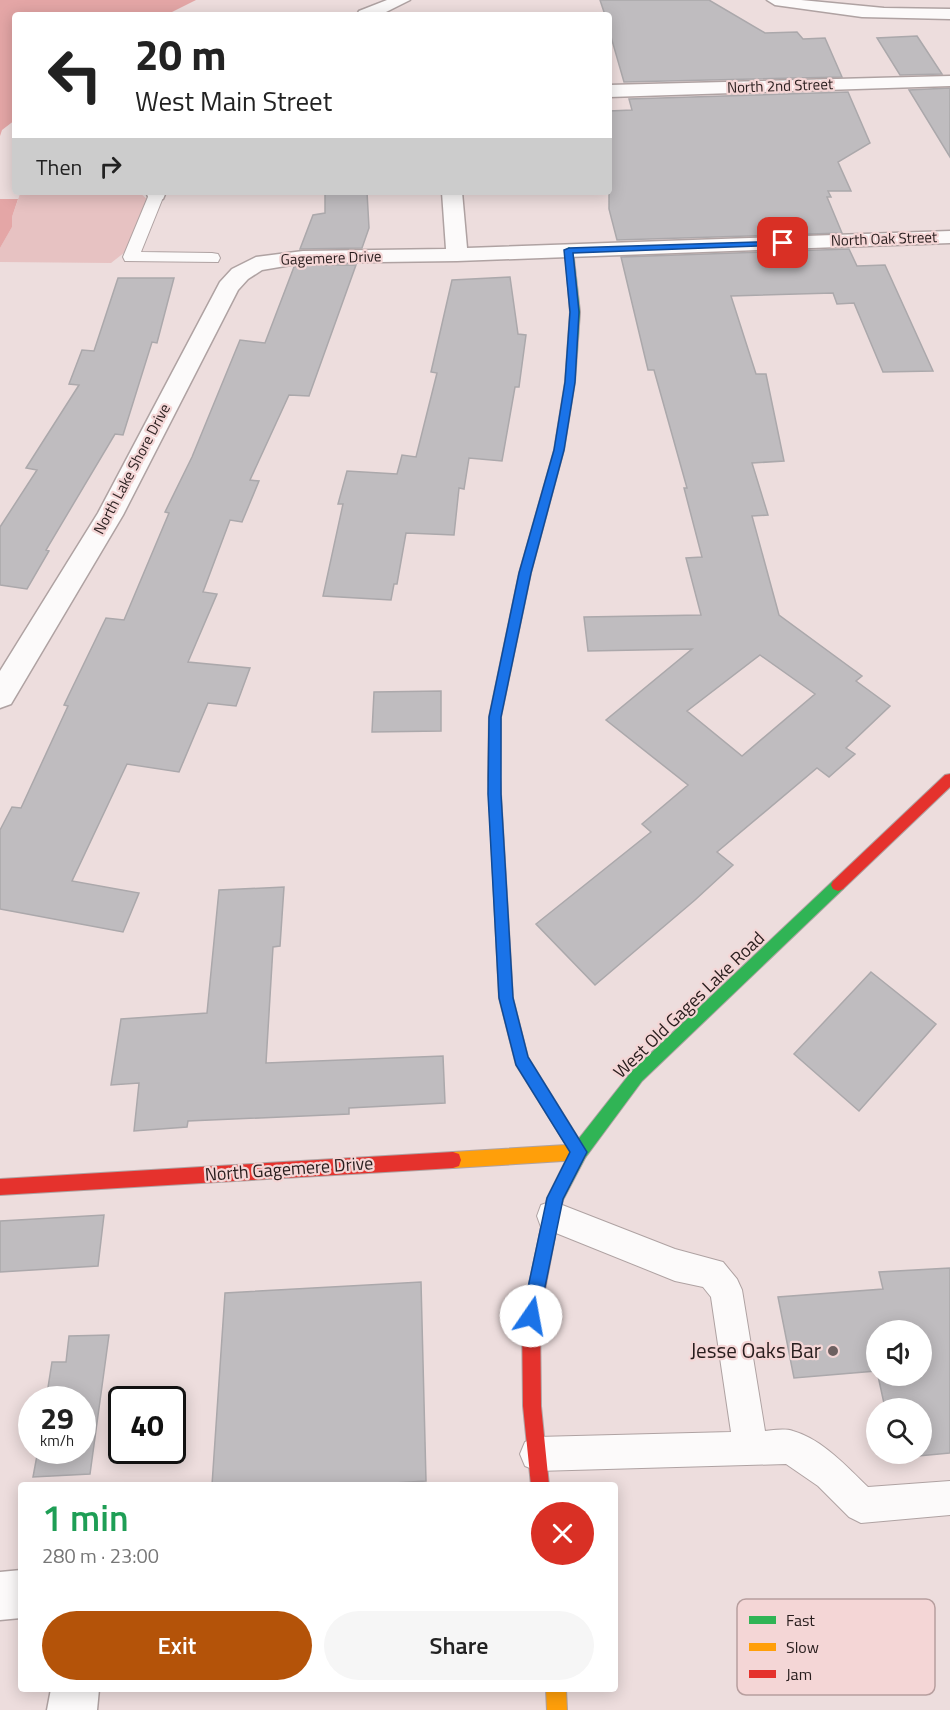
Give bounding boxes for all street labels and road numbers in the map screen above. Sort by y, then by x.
street label: North 2nd Street [727,72,834,99]
street label: North Oak Street [830,225,938,252]
street label: Gagemere Drive [280,244,382,271]
street label: North Lake Shore Drive [87,399,176,538]
street label: West Old Gages Lake Road [607,925,771,1084]
street label: North Gagemere Drive [204,1149,374,1188]

